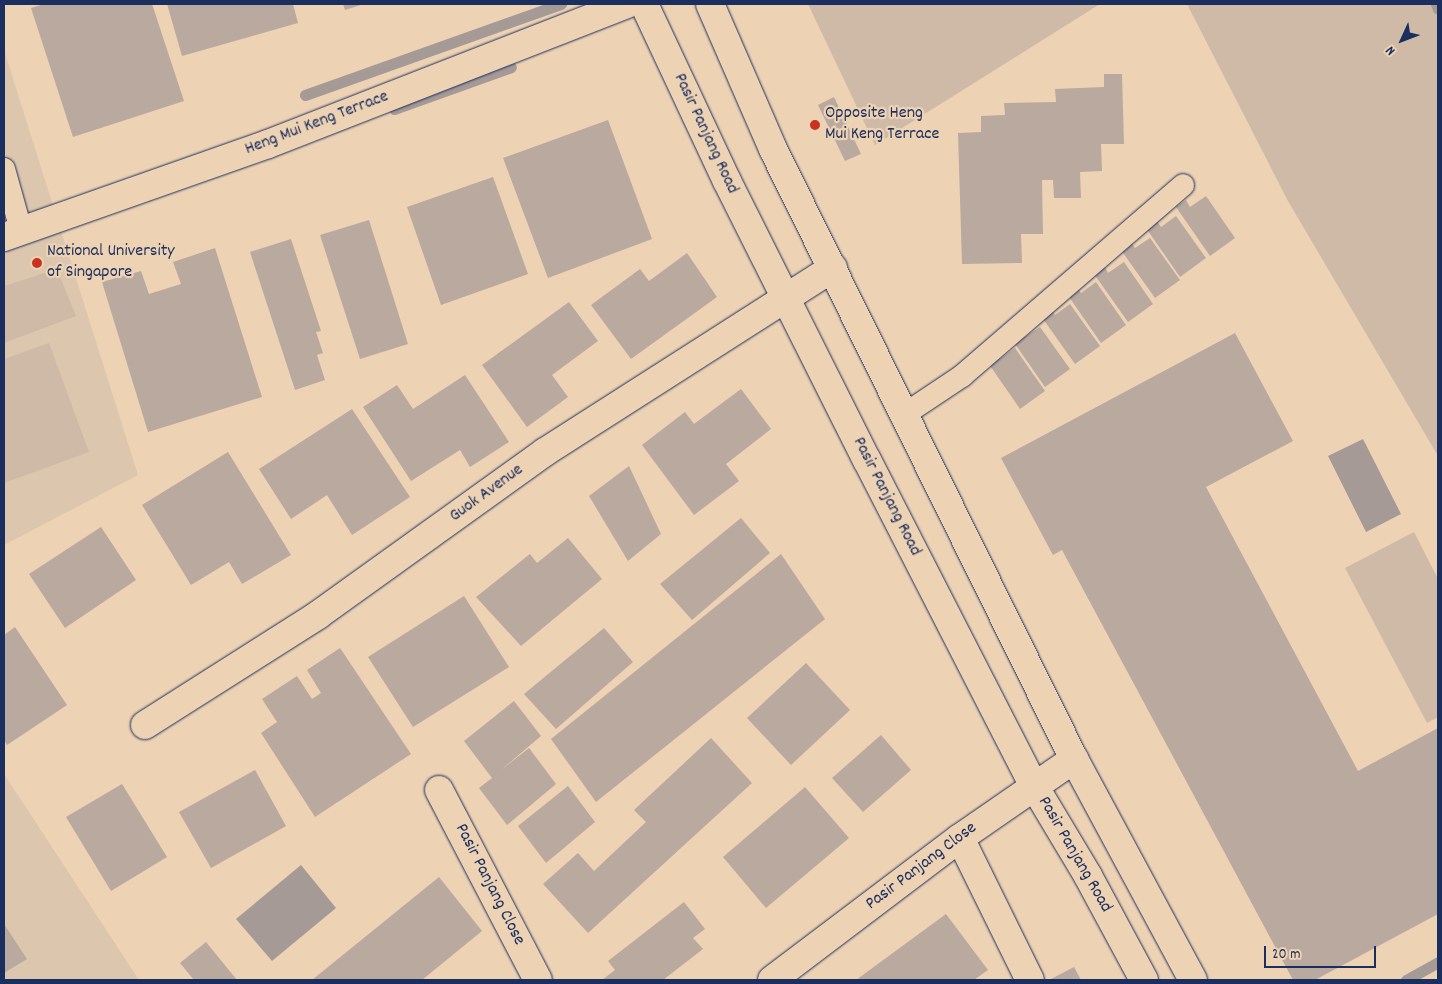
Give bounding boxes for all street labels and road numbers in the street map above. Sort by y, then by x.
street label: Pasir Panjang Road [668,70,742,198]
street label: Heng Mui Keng Terrace [242,87,392,161]
street label: Pasir Panjang Road [847,434,925,560]
street label: Guok Avenue [446,460,528,528]
street label: Pasir Panjang Road [1032,793,1116,917]
street label: Pasir Panjang Close [862,818,982,916]
street label: Pasir Panjang Close [449,821,529,949]

